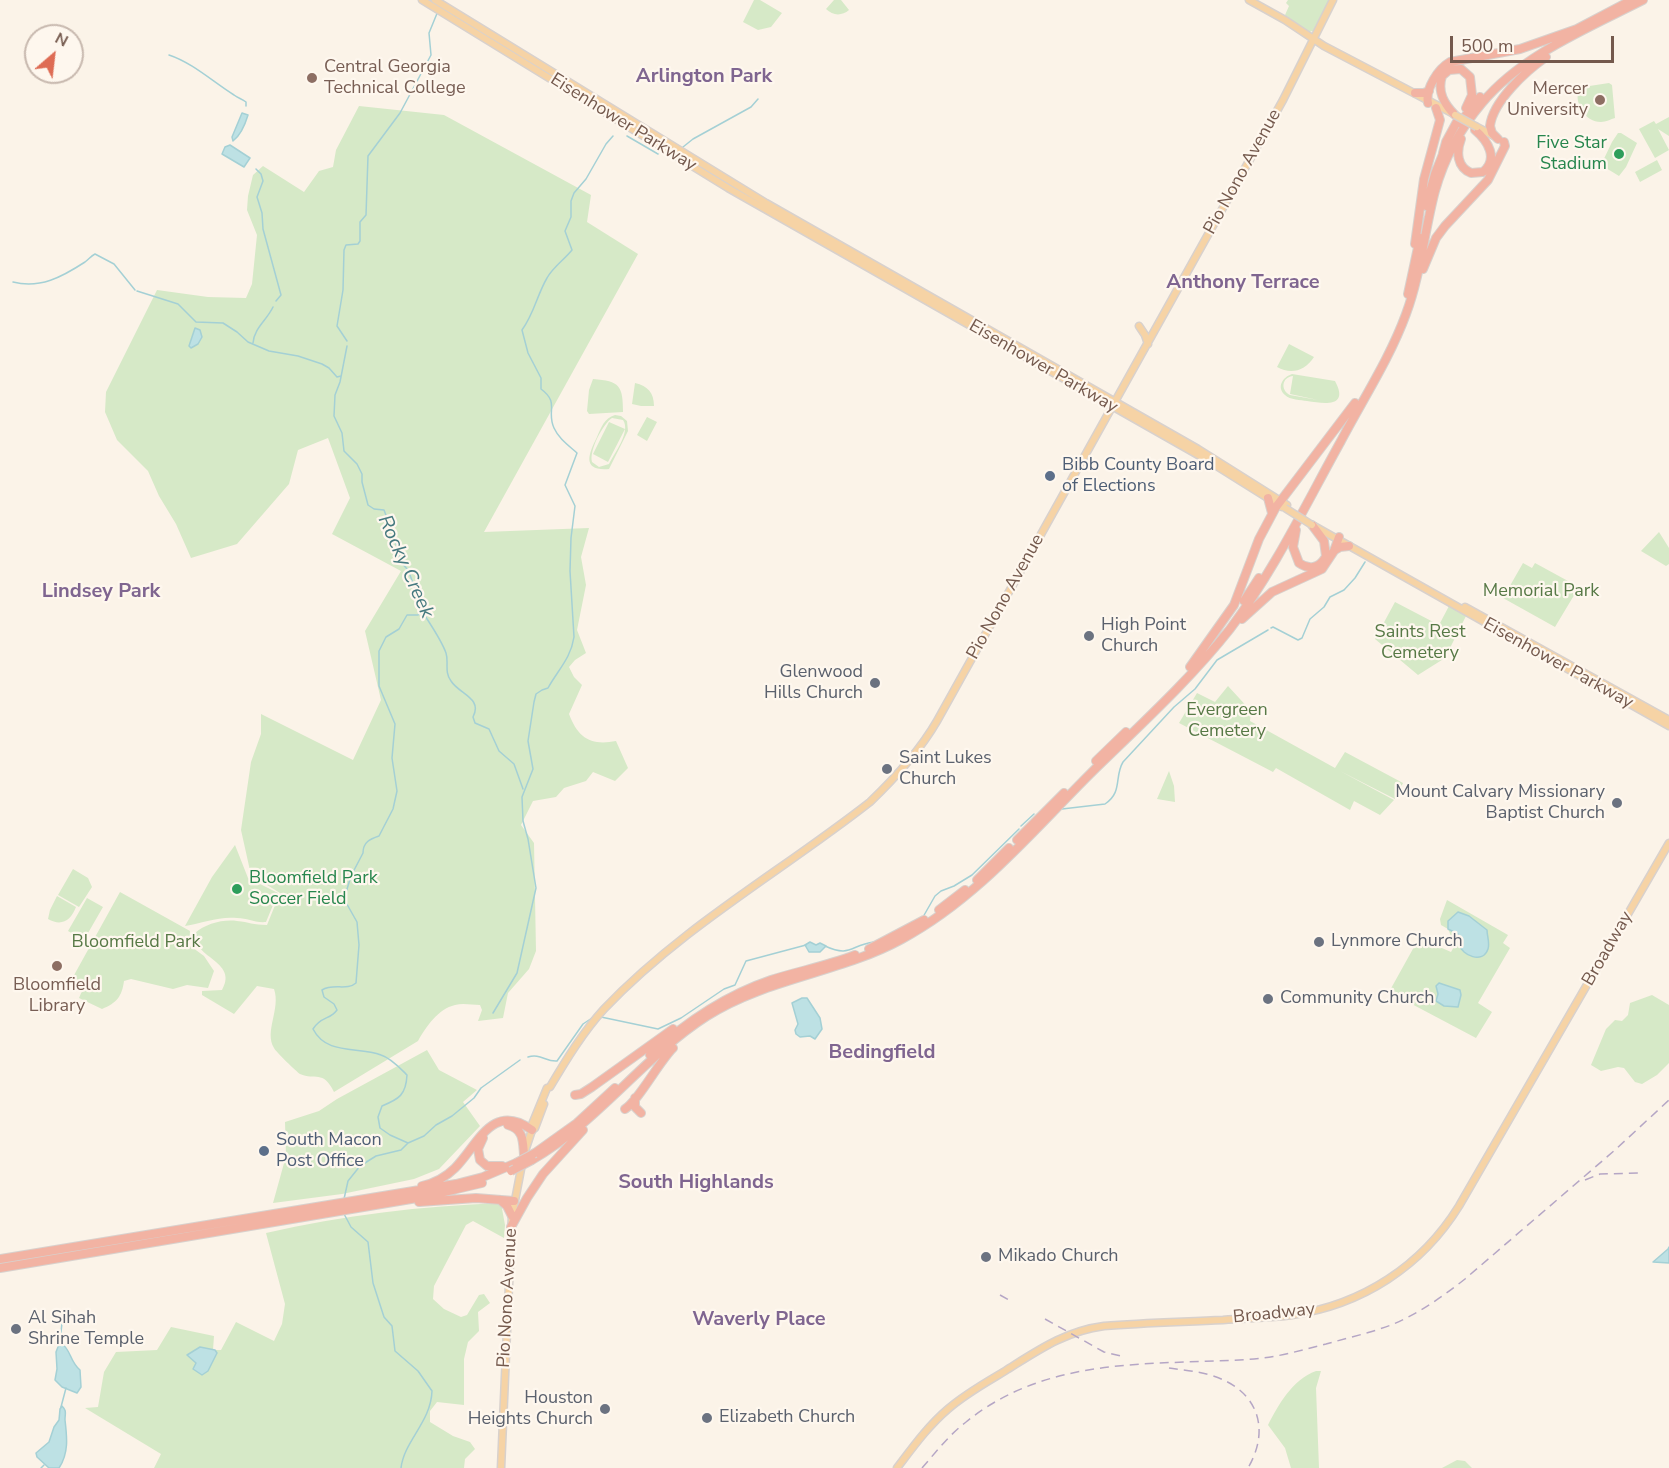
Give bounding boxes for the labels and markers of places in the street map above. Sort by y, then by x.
place label: Central Georgia Technical College [324,57,466,100]
marker: Central Georgia Technical College [305,71,319,85]
place label: Mercer University [1507,79,1588,122]
marker: Mercer University [1593,93,1607,107]
place label: Five Star Stadium [1536,133,1607,176]
marker: Five Star Stadium [1612,147,1626,161]
place label: Bibb County Board of Elections [1062,455,1215,498]
marker: Bibb County Board of Elections [1043,469,1057,483]
place label: High Point Church [1101,615,1186,658]
marker: High Point Church [1082,629,1096,643]
place label: Glenwood Hills Church [764,662,863,704]
marker: Glenwood Hills Church [868,676,882,690]
place label: Saint Lukes Church [899,748,992,790]
marker: Saint Lukes Church [880,762,894,776]
place label: Mount Calvary Missionary Baptist Church [1395,782,1605,824]
marker: Mount Calvary Missionary Baptist Church [1610,796,1624,810]
place label: Bloomfield Park Soccer Field [249,868,378,910]
marker: Bloomfield Park Soccer Field [230,882,244,896]
place label: Lynmore Church [1331,931,1463,953]
marker: Lynmore Church [1312,935,1326,949]
marker: Bloomfield Library [50,959,64,973]
place label: Bloomfield Library [13,975,101,1018]
place label: Community Church [1280,988,1434,1010]
marker: Community Church [1261,992,1275,1006]
place label: South Macon Post Office [276,1130,382,1172]
marker: South Macon Post Office [257,1144,271,1158]
place label: Mikado Church [998,1246,1118,1268]
marker: Mikado Church [979,1250,993,1264]
place label: Al Sihah Shrine Temple [28,1308,144,1350]
marker: Al Sihah Shrine Temple [9,1322,23,1336]
place label: Houston Heights Church [468,1388,593,1430]
marker: Houston Heights Church [598,1402,612,1416]
place label: Elizabeth Church [719,1407,855,1429]
marker: Elizabeth Church [700,1411,714,1425]

